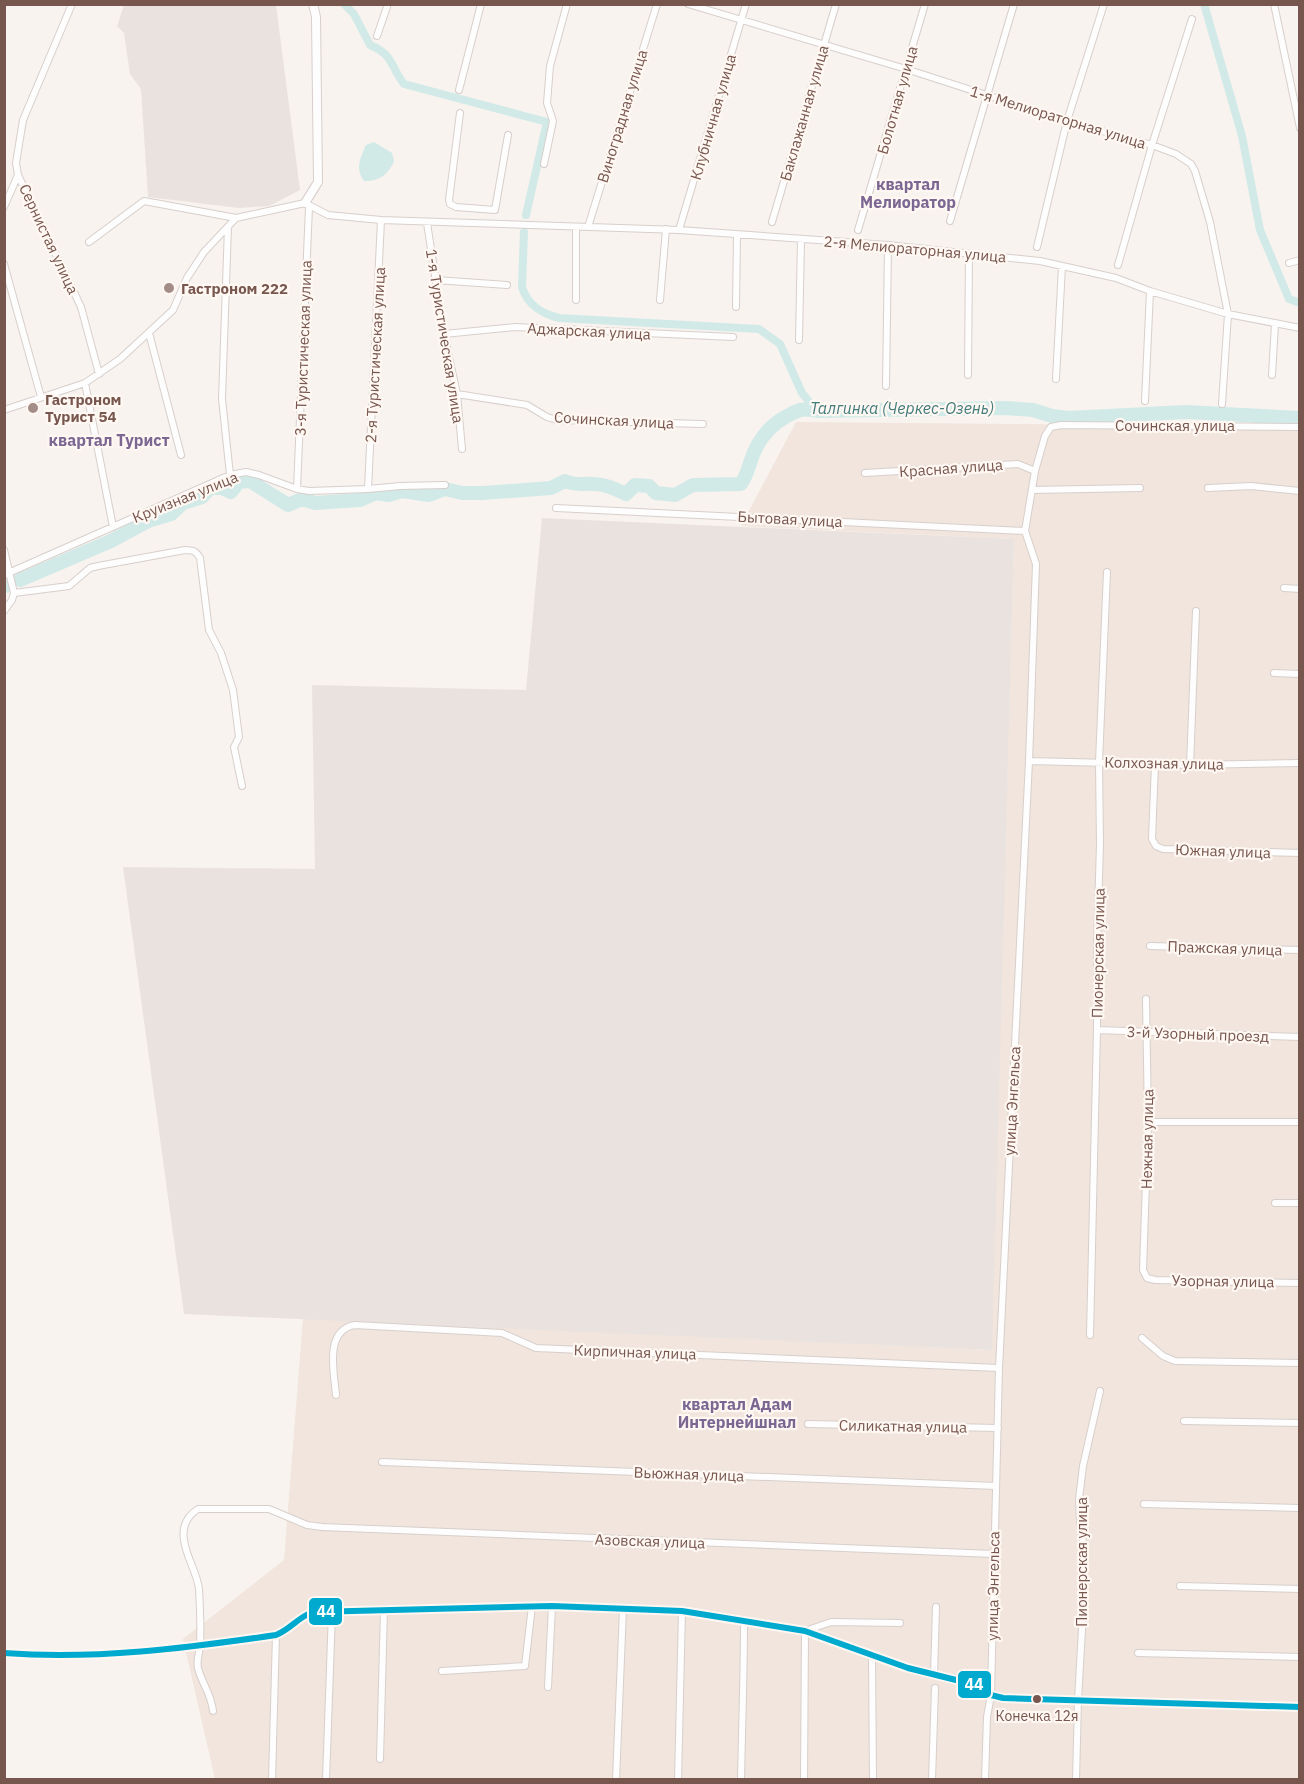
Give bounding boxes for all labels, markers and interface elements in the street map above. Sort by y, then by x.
street label: Баклажанная улица [776,43,832,183]
street label: Болотная улица [872,44,922,156]
street label: Виноградная улица [593,47,651,185]
street label: Клубничная улица [686,52,740,182]
street label: 1-я Мелиораторная улица [968,81,1148,153]
district label: квартал Мелиоратор [860,174,956,212]
street label: Сернистая улица [15,181,83,297]
street label: 2-я Мелиораторная улица [823,232,1007,266]
street label: 1-я Туристическая улица [422,248,468,424]
street label: 3-я Туристическая улица [290,260,316,436]
street label: 2-я Туристическая улица [361,267,389,443]
place label: Гастроном 222 [181,279,288,298]
marker: Гастроном 222 [162,281,176,295]
street label: Аджарская улица [527,318,651,344]
place label: Гастроном Турист 54 [45,390,122,426]
water label: Талгинка (Черкес-Озень) [810,398,994,418]
marker: Гастроном Турист 54 [26,401,40,415]
street label: Сочинская улица [553,407,675,433]
street label: Сочинская улица [1115,416,1235,435]
district label: квартал Турист [48,430,170,450]
street label: Красная улица [898,455,1004,481]
street label: Круизная улица [129,467,241,527]
street label: Бытовая улица [737,507,843,531]
street label: Колхозная улица [1104,752,1224,774]
street label: Южная улица [1175,840,1271,862]
street label: Пионерская улица [1087,888,1109,1018]
street label: Пражская улица [1167,936,1283,960]
street label: 3-й Узорный проезд [1126,1022,1270,1046]
street label: улица Энгельса [1000,1046,1024,1156]
street label: Нежная улица [1137,1089,1157,1189]
street label: Узорная улица [1172,1271,1274,1291]
street label: Кирпичная улица [573,1340,697,1364]
district label: квартал Адам Интернейшнал [678,1394,796,1432]
street label: Силикатная улица [839,1415,967,1437]
street label: Вьюжная улица [633,1463,745,1485]
street label: Пионерская улица [1072,1497,1091,1627]
street label: Азовская улица [594,1530,706,1552]
street label: улица Энгельса [983,1531,1003,1641]
line badge: 44 [308,1597,343,1626]
text: 44 [316,1601,336,1621]
line badge: 44 [957,1670,992,1699]
text: 44 [964,1674,984,1694]
marker: Конечка 12я [1031,1693,1043,1705]
place label: Конечка 12я [996,1707,1078,1725]

